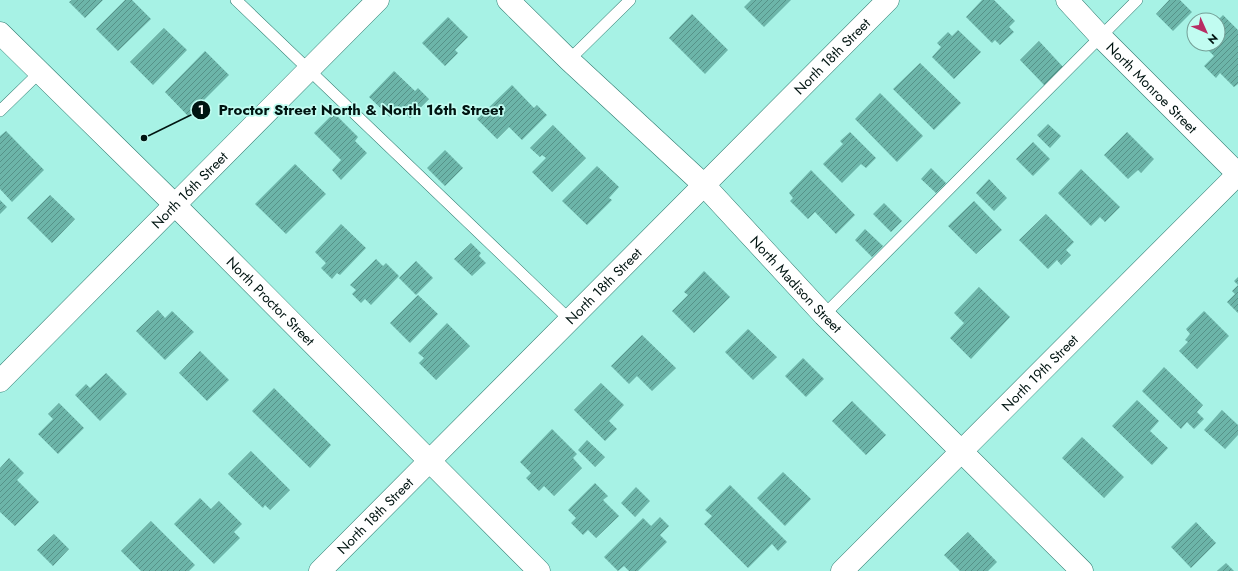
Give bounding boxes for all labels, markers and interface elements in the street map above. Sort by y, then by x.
north arrow [1186,12,1226,52]
street label: North 18th Street [789,13,875,99]
text: N [1204,30,1222,48]
street label: North Monroe Street [1102,38,1202,138]
callout: Proctor Street North & North 16th Street [191,96,512,123]
text: Proctor Street North & North 16th Street [219,99,504,121]
text: 1 [198,101,204,119]
street label: North 16th Street [147,147,233,233]
street label: North Madison Street [746,231,847,338]
street label: North 18th Street [561,243,647,329]
street label: North Proctor Street [222,252,320,351]
street label: North 19th Street [997,329,1083,416]
street label: North 18th Street [332,473,418,558]

